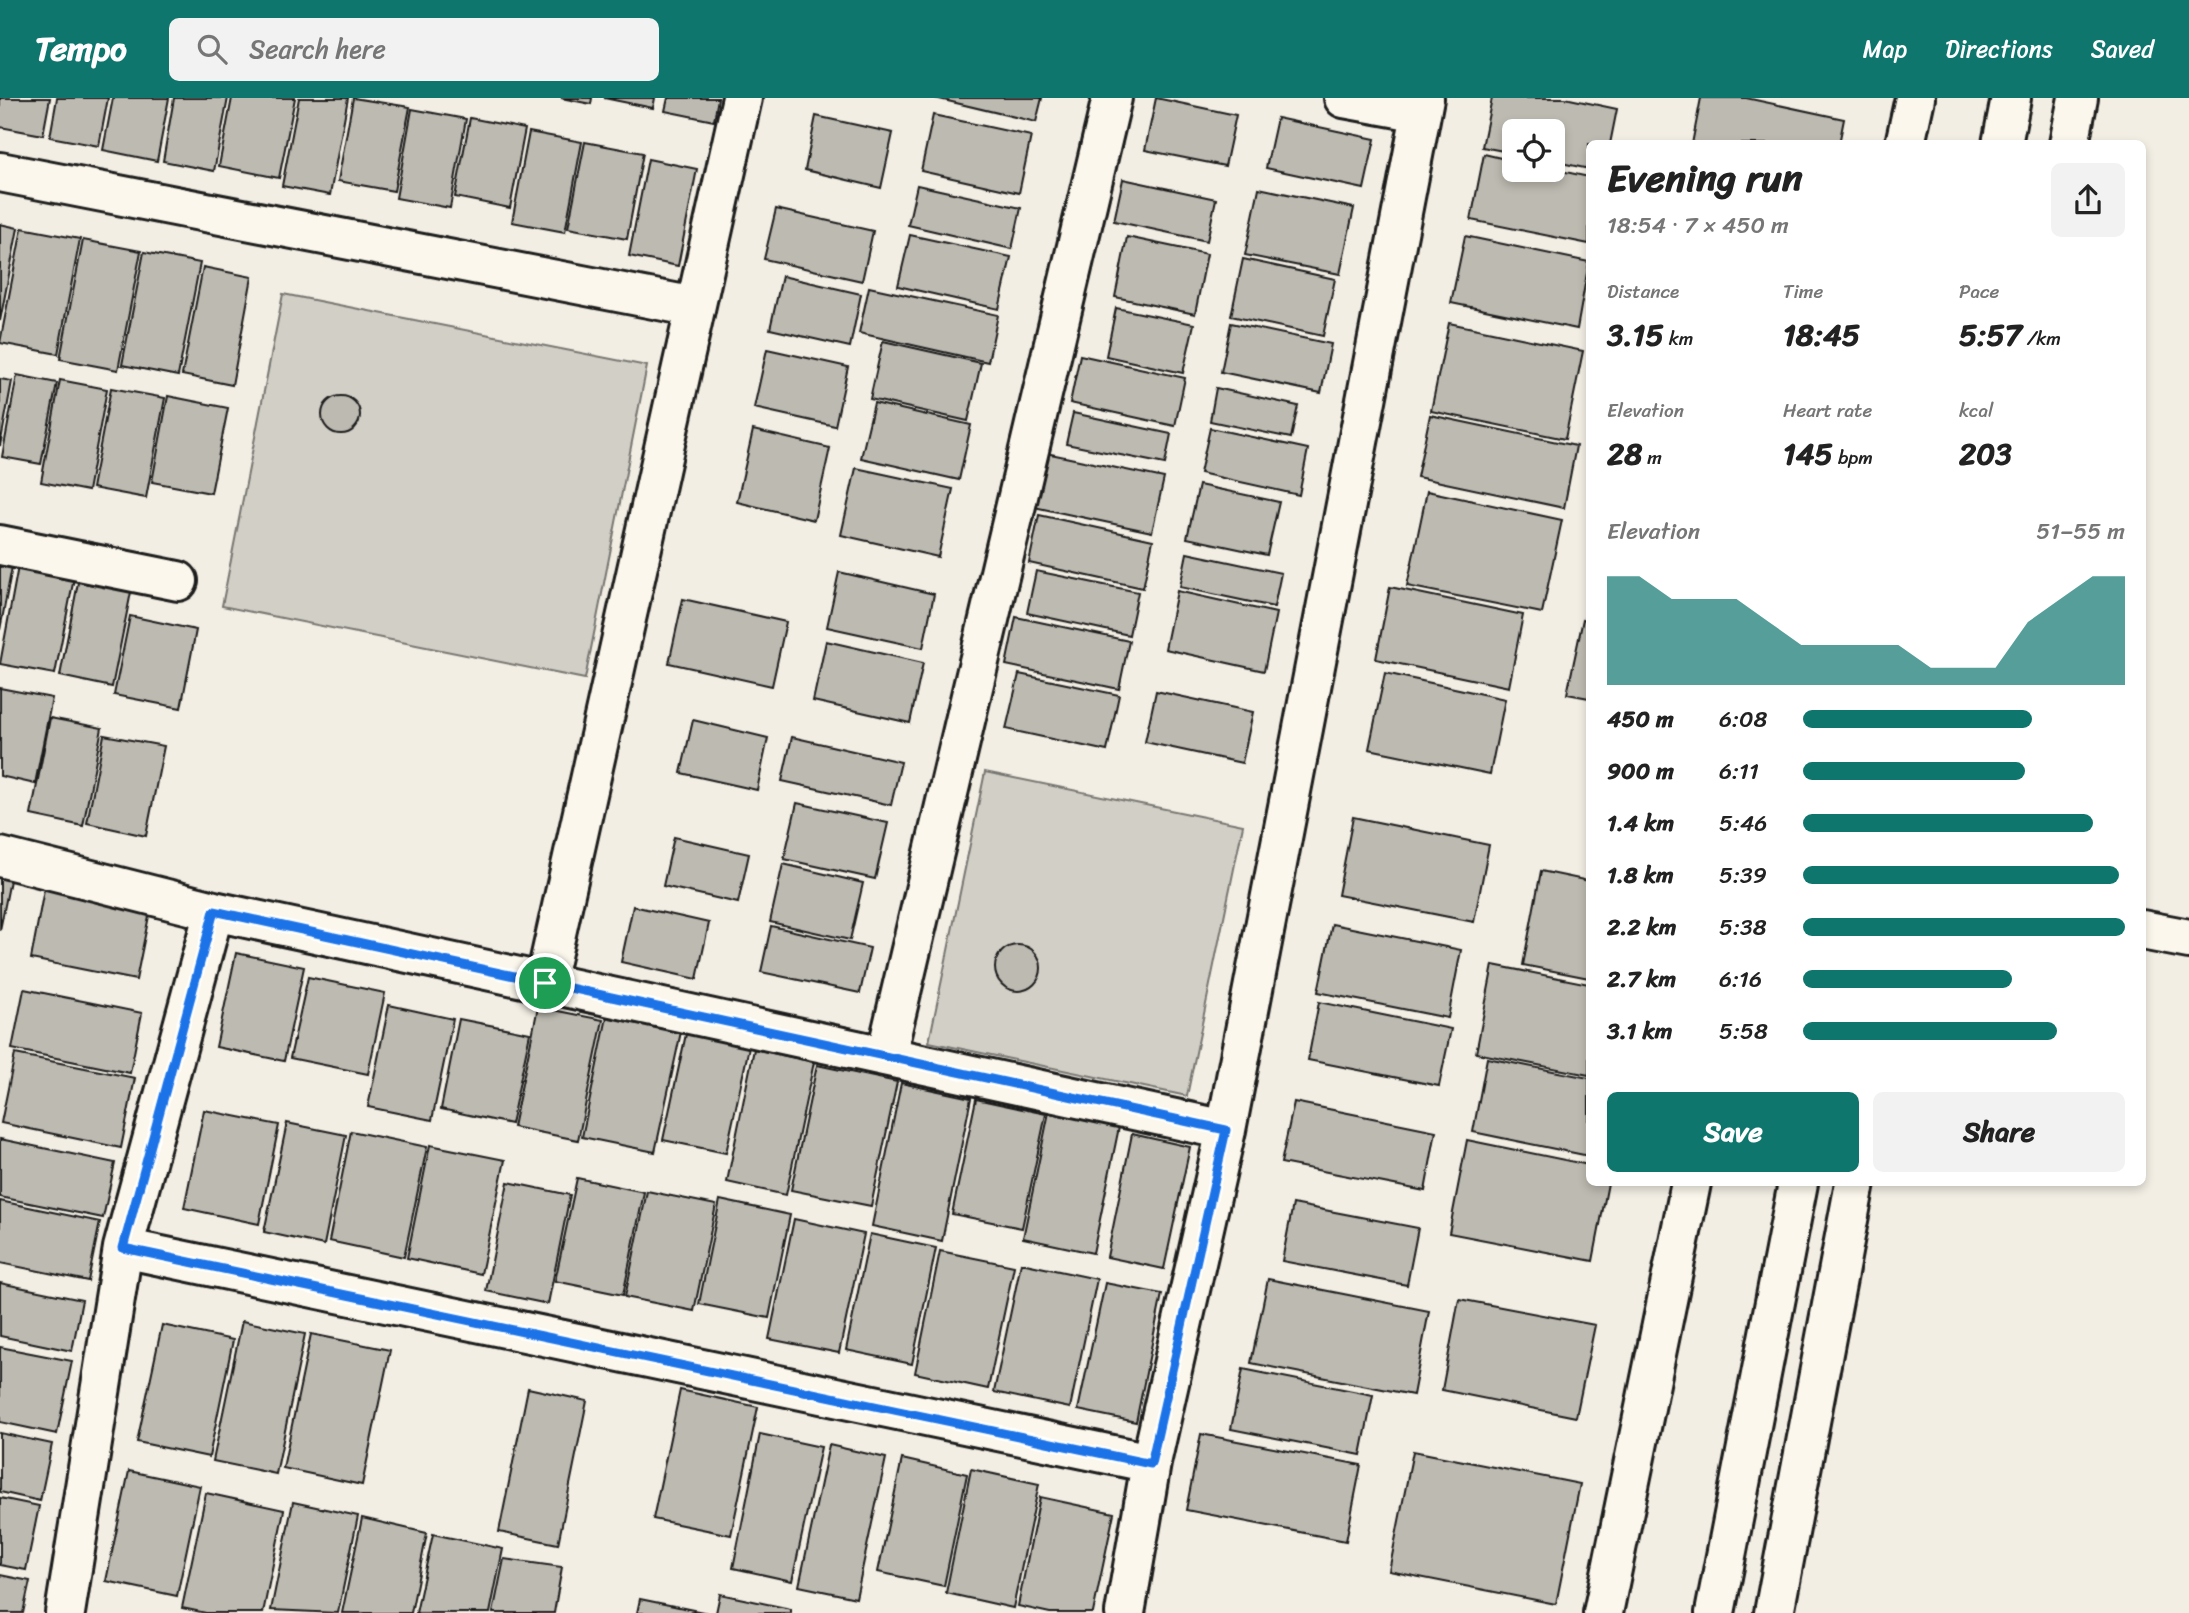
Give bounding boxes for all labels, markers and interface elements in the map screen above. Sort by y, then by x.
search box [169,18,659,81]
text: Tempo [35,20,127,78]
text: Search here [249,26,386,72]
text: Map [1863,28,1907,70]
text: Directions [1945,28,2053,70]
text: Saved [2091,28,2154,70]
icon: search [193,30,231,68]
map controls [1502,119,1565,182]
button: locate [1502,119,1565,182]
text: Evening run [1607,145,1803,212]
button: share [2051,163,2125,237]
text: 18:54 · 7 × 450 m [1607,205,1789,246]
text: Distance [1607,275,1679,308]
text: Time [1783,275,1823,308]
text: Pace [1959,275,1999,308]
text: 3.15 [1607,308,1664,362]
text: 18:45 [1783,308,1860,362]
text: 5:57 [1959,308,2022,362]
text: km [1664,322,1693,355]
text: /km [2022,322,2061,355]
text: Elevation [1607,394,1684,427]
text: Heart rate [1783,394,1872,427]
text: kcal [1959,394,1994,427]
text: 28 [1607,427,1642,481]
text: 145 [1783,427,1833,481]
text: 203 [1959,427,2012,481]
text: m [1642,441,1662,474]
text: bpm [1833,441,1873,474]
text: Elevation [1607,511,1700,552]
text: 51–55 m [2036,511,2125,552]
text: 450 m [1607,699,1674,740]
text: 6:08 [1719,699,1767,740]
text: 900 m [1607,751,1674,792]
text: 6:11 [1719,751,1759,792]
text: 1.4 km [1607,803,1674,844]
text: 5:46 [1719,803,1767,844]
text: 1.8 km [1607,855,1674,896]
text: 5:39 [1719,855,1767,896]
text: 2.2 km [1607,907,1676,948]
text: 5:38 [1719,907,1767,948]
pin [515,953,575,1013]
text: 2.7 km [1607,959,1676,1000]
text: 6:16 [1719,959,1762,1000]
icon: arrive [526,964,564,1002]
text: 3.1 km [1607,1011,1672,1052]
text: 5:58 [1719,1011,1768,1052]
button: Save [1607,1092,1859,1172]
button: Share [1873,1092,2125,1172]

